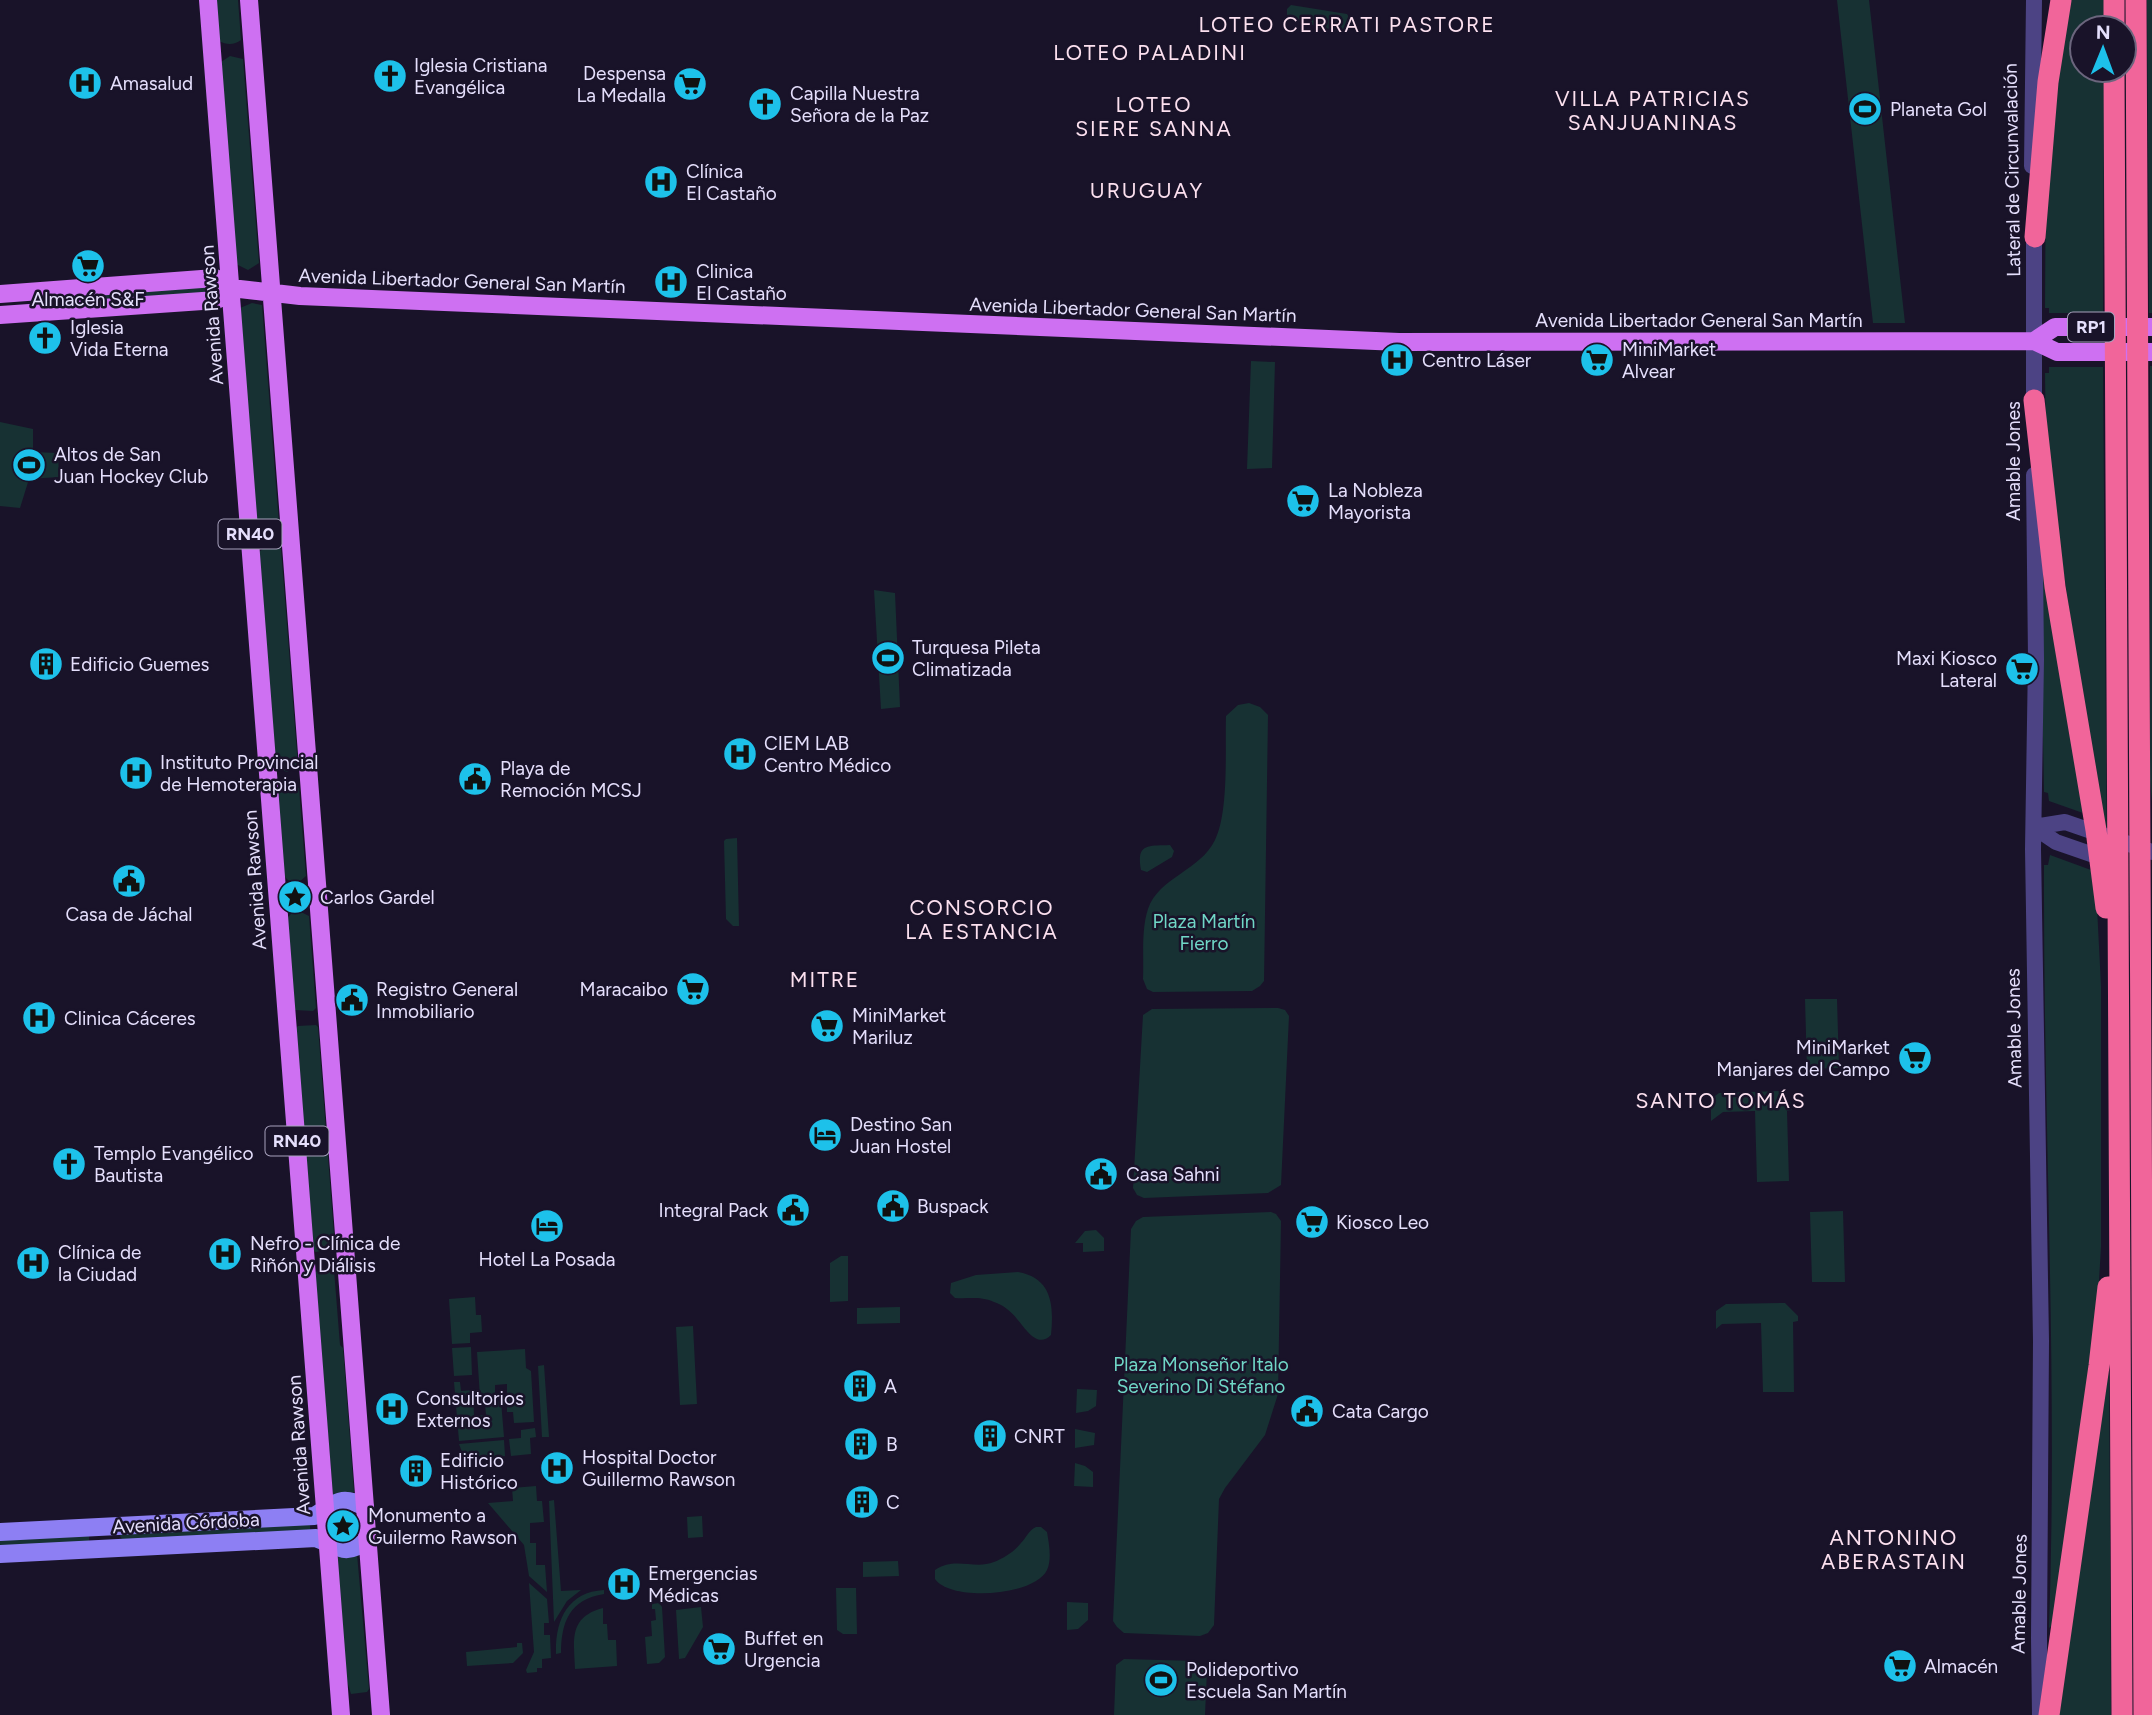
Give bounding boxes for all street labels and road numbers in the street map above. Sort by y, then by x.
street label: Lateral de Circunvalación [1999,63,2025,277]
street label: Avenida Rawson [196,244,228,386]
street label: Avenida Libertador General San Martín [298,264,626,298]
street label: Avenida Libertador General San Martín [969,293,1297,327]
street label: Avenida Libertador General San Martín [1535,309,1863,332]
road number: RP1 [2068,312,2114,342]
street label: Amable Jones [2002,401,2025,521]
road number: RN40 [218,520,282,548]
street label: Avenida Rawson [239,809,271,951]
street label: Amable Jones [2001,968,2027,1088]
road number: RN40 [266,1126,328,1156]
street label: Avenida Rawson [283,1374,315,1516]
street label: Avenida Córdoba [112,1508,260,1538]
street label: Amable Jones [2006,1534,2032,1654]

